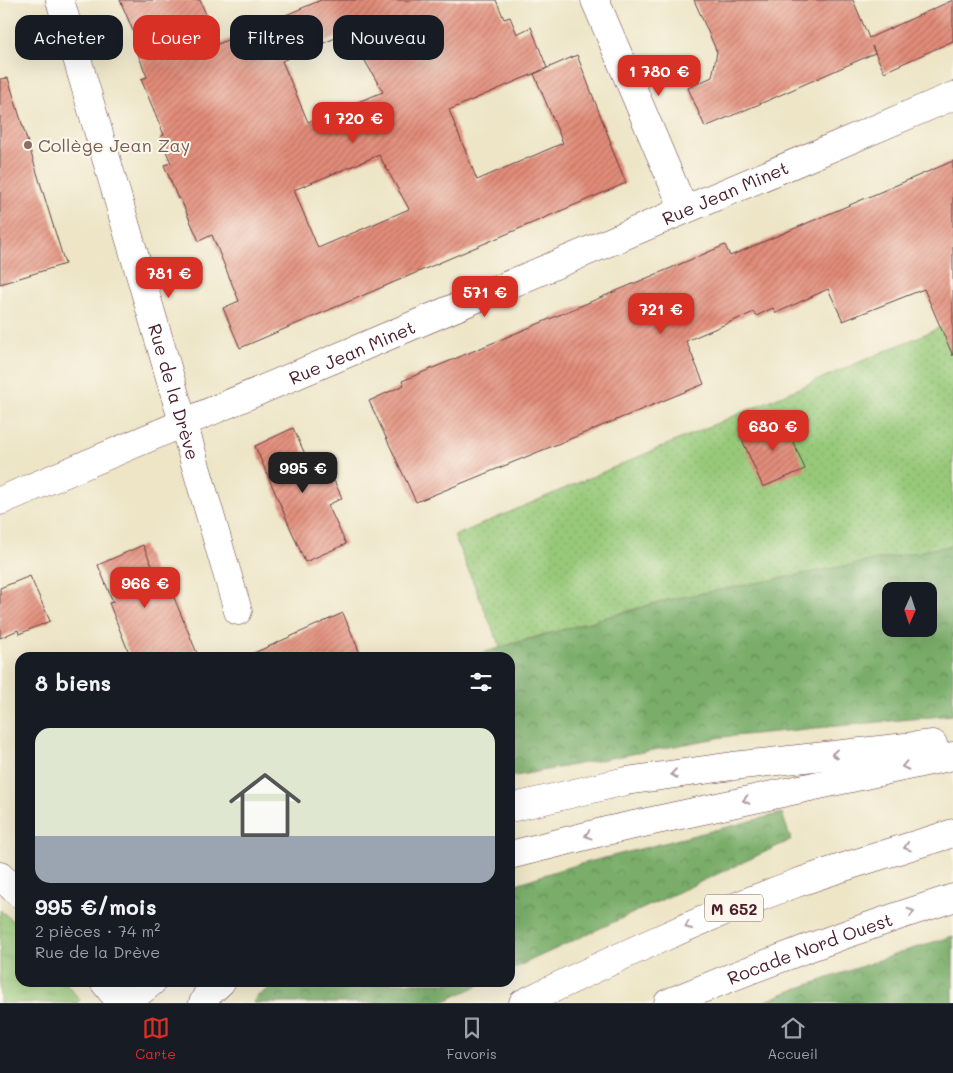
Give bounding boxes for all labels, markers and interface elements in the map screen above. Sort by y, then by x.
chip: Acheter [15,15,123,60]
chip: Louer [133,15,220,60]
chip: Filtres [230,15,323,60]
chip: Nouveau [333,15,444,60]
pin: 1 780 € [613,54,705,97]
text: 1 780 € [629,60,689,81]
pin: 1 720 € [307,102,399,144]
text: 1 720 € [323,107,383,128]
place label: Collège Jean Zay [38,133,190,157]
marker: Collège Jean Zay [22,139,34,151]
street label: Rue Jean Minet [658,155,792,230]
pin: 781 € [134,256,204,299]
text: 781 € [147,262,191,283]
pin: 571 € [450,276,520,318]
text: 571 € [463,281,507,302]
pin: 721 € [626,292,696,335]
text: 721 € [639,298,683,319]
street label: Rue Jean Minet [285,315,419,390]
street label: Rue de la Drève [143,321,205,463]
pin: 680 € [738,410,808,452]
text: 680 € [749,415,797,436]
pin: 995 € [268,452,338,494]
text: 995 € [279,457,327,478]
pin: 966 € [110,566,180,609]
text: 966 € [121,572,169,593]
north arrow [882,582,938,638]
map controls [882,582,937,637]
icon: filters [467,668,495,696]
text: 8 biens [35,669,111,696]
one-way arrow [831,748,839,759]
icon: home [220,760,310,850]
one-way arrow [901,760,910,771]
one-way arrow [669,769,678,779]
one-way arrow [742,794,751,805]
one-way arrow [583,829,592,840]
one-way arrow [903,842,911,852]
text: 995 €/mois [35,893,156,920]
road number: M 652 [705,894,763,921]
street label: Rocade Nord Ouest [724,907,896,990]
one-way arrow [906,907,914,917]
text: 2 pièces · 74 m² [35,920,160,941]
one-way arrow [684,920,693,931]
text: Rue de la Drève [35,941,160,962]
tab: Carte [135,1014,176,1063]
tab: Favoris [446,1014,497,1063]
tab: Accueil [767,1014,818,1063]

